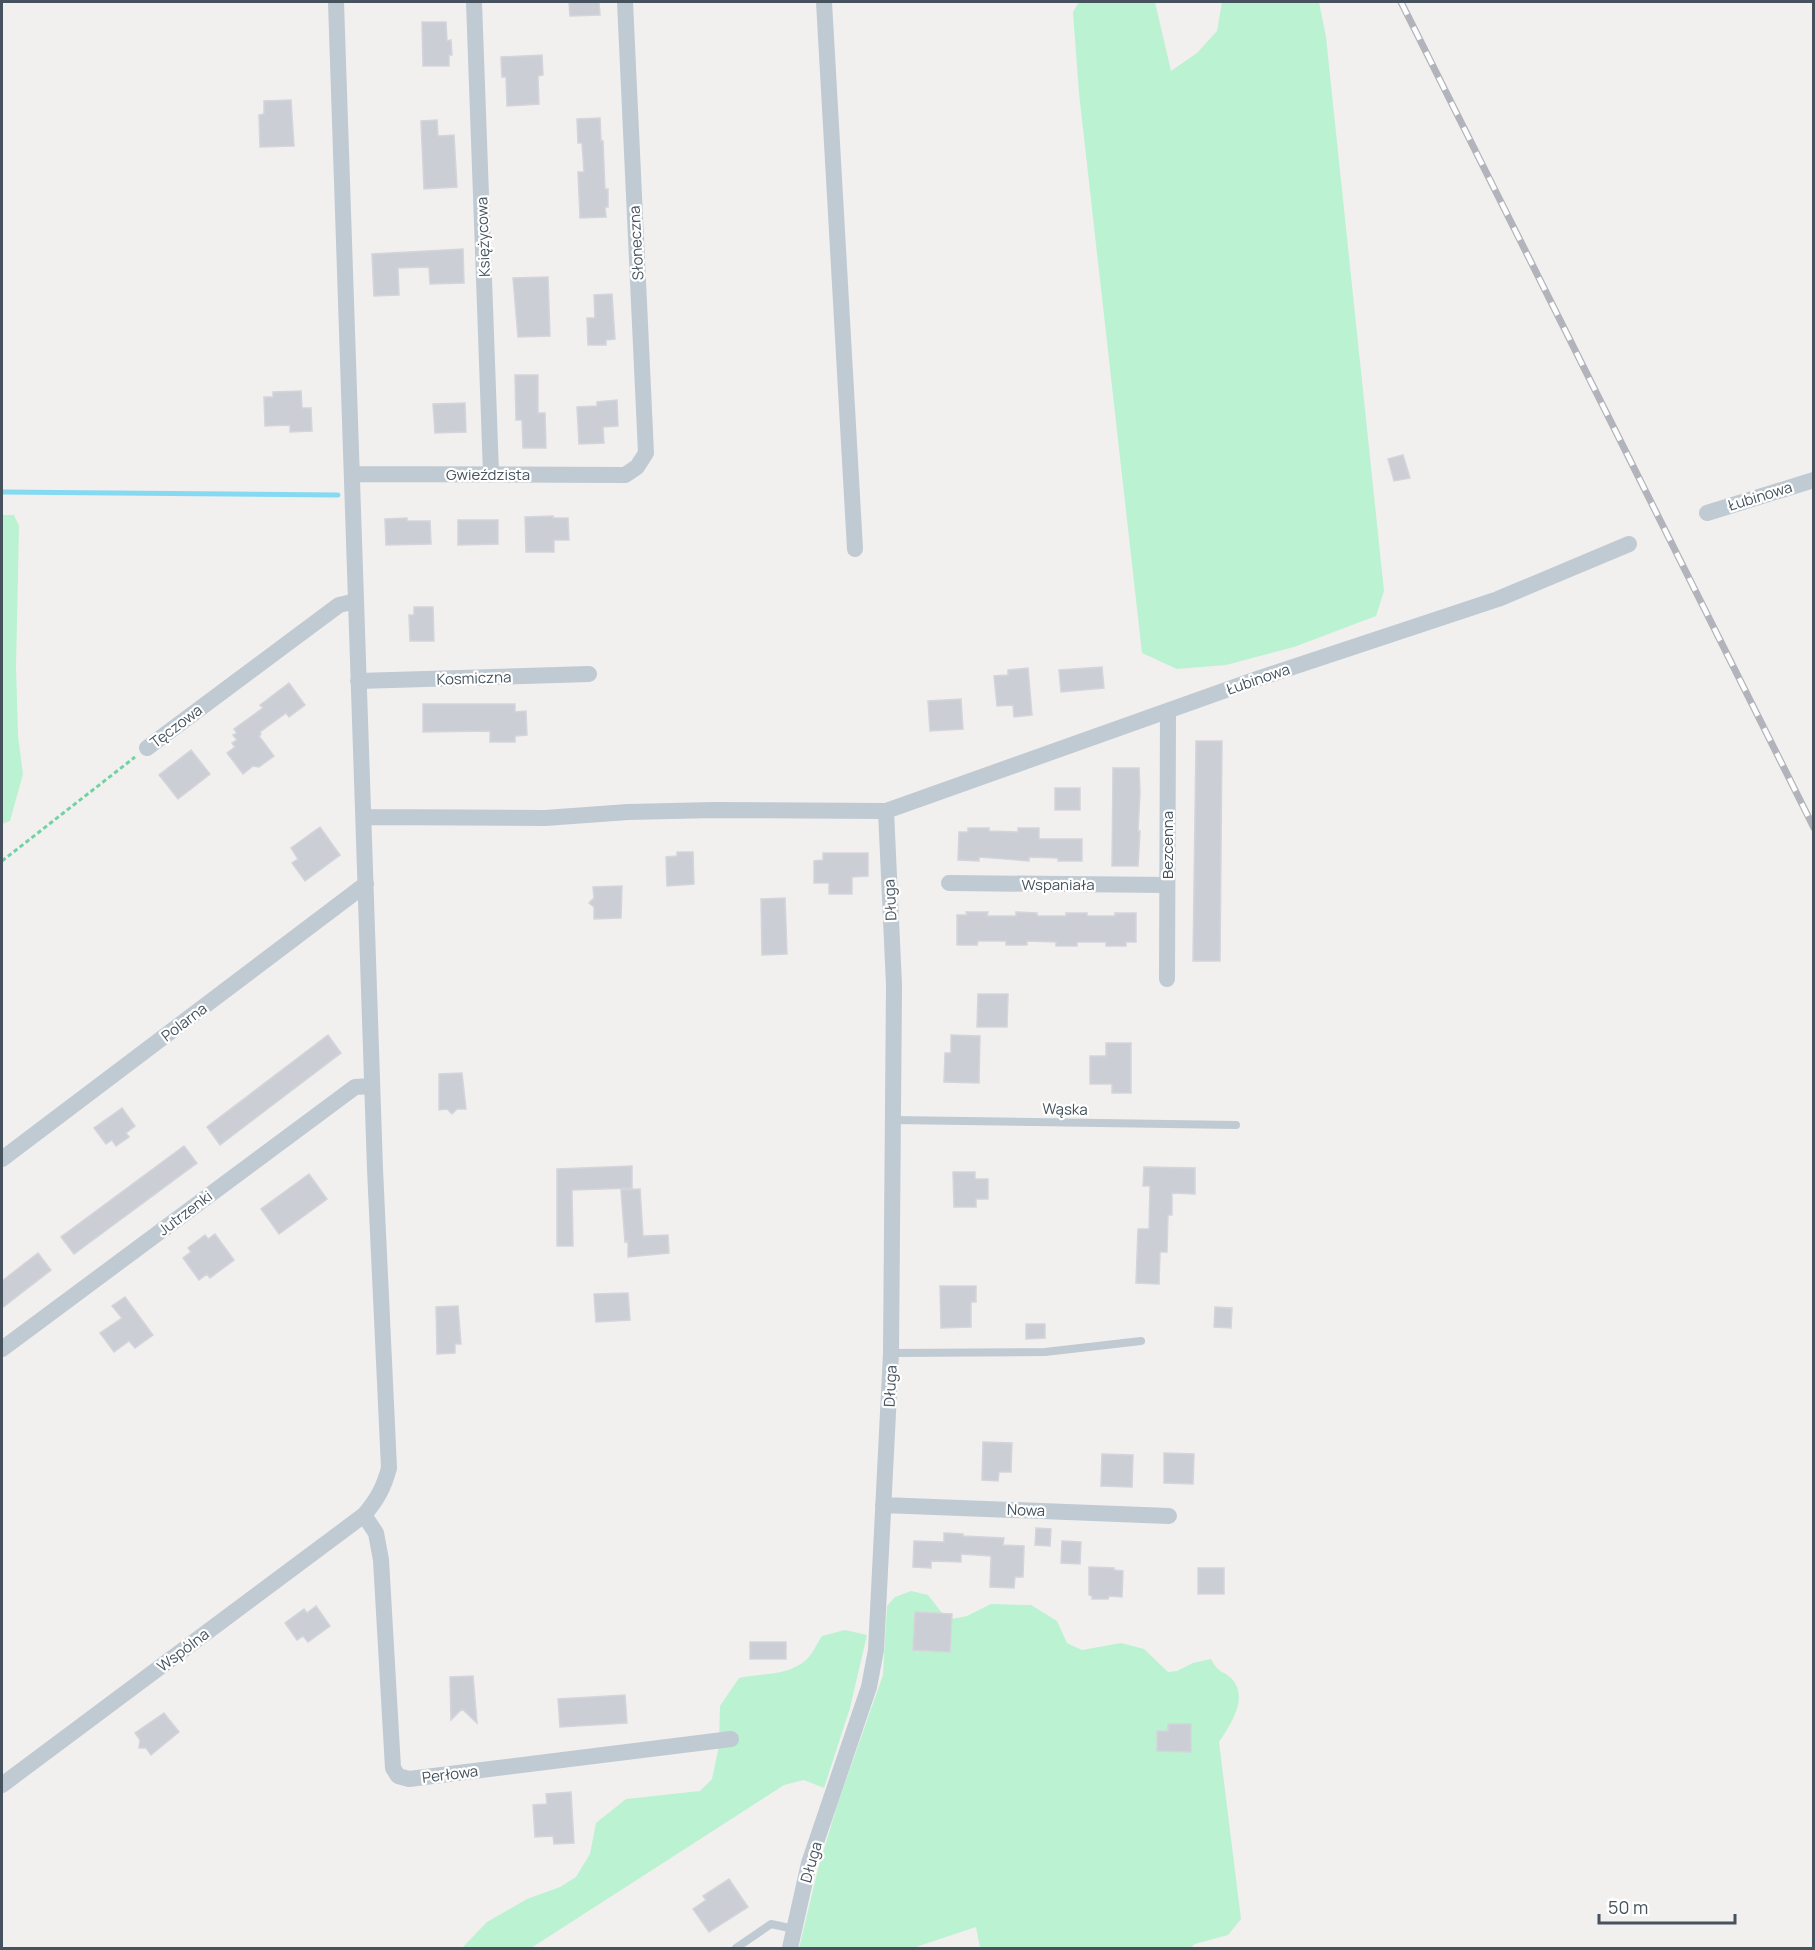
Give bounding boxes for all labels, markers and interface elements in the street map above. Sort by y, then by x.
street label: Księżycowa [471,197,495,277]
street label: Słoneczna [624,205,648,281]
street label: Gwieździsta [446,464,530,485]
street label: Łubinowa [1725,476,1795,516]
street label: Łubinowa [1223,658,1293,700]
street label: Kosmiczna [436,666,512,690]
street label: Tęczowa [146,699,206,753]
street label: Bezcenna [1157,811,1178,879]
street label: Wspaniała [1021,874,1095,895]
street label: Długa [878,879,902,921]
street label: Polarna [157,998,211,1046]
street label: Wąska [1042,1098,1088,1120]
street label: Jutrzenki [154,1186,216,1240]
street label: Długa [878,1365,902,1407]
street label: Nowa [1007,1499,1045,1521]
street label: Wspólna [153,1624,213,1676]
street label: Perłowa [421,1760,479,1788]
street label: Długa [795,1839,827,1885]
scale bar [1599,1887,1736,1925]
text: 50 m [1608,1895,1648,1919]

